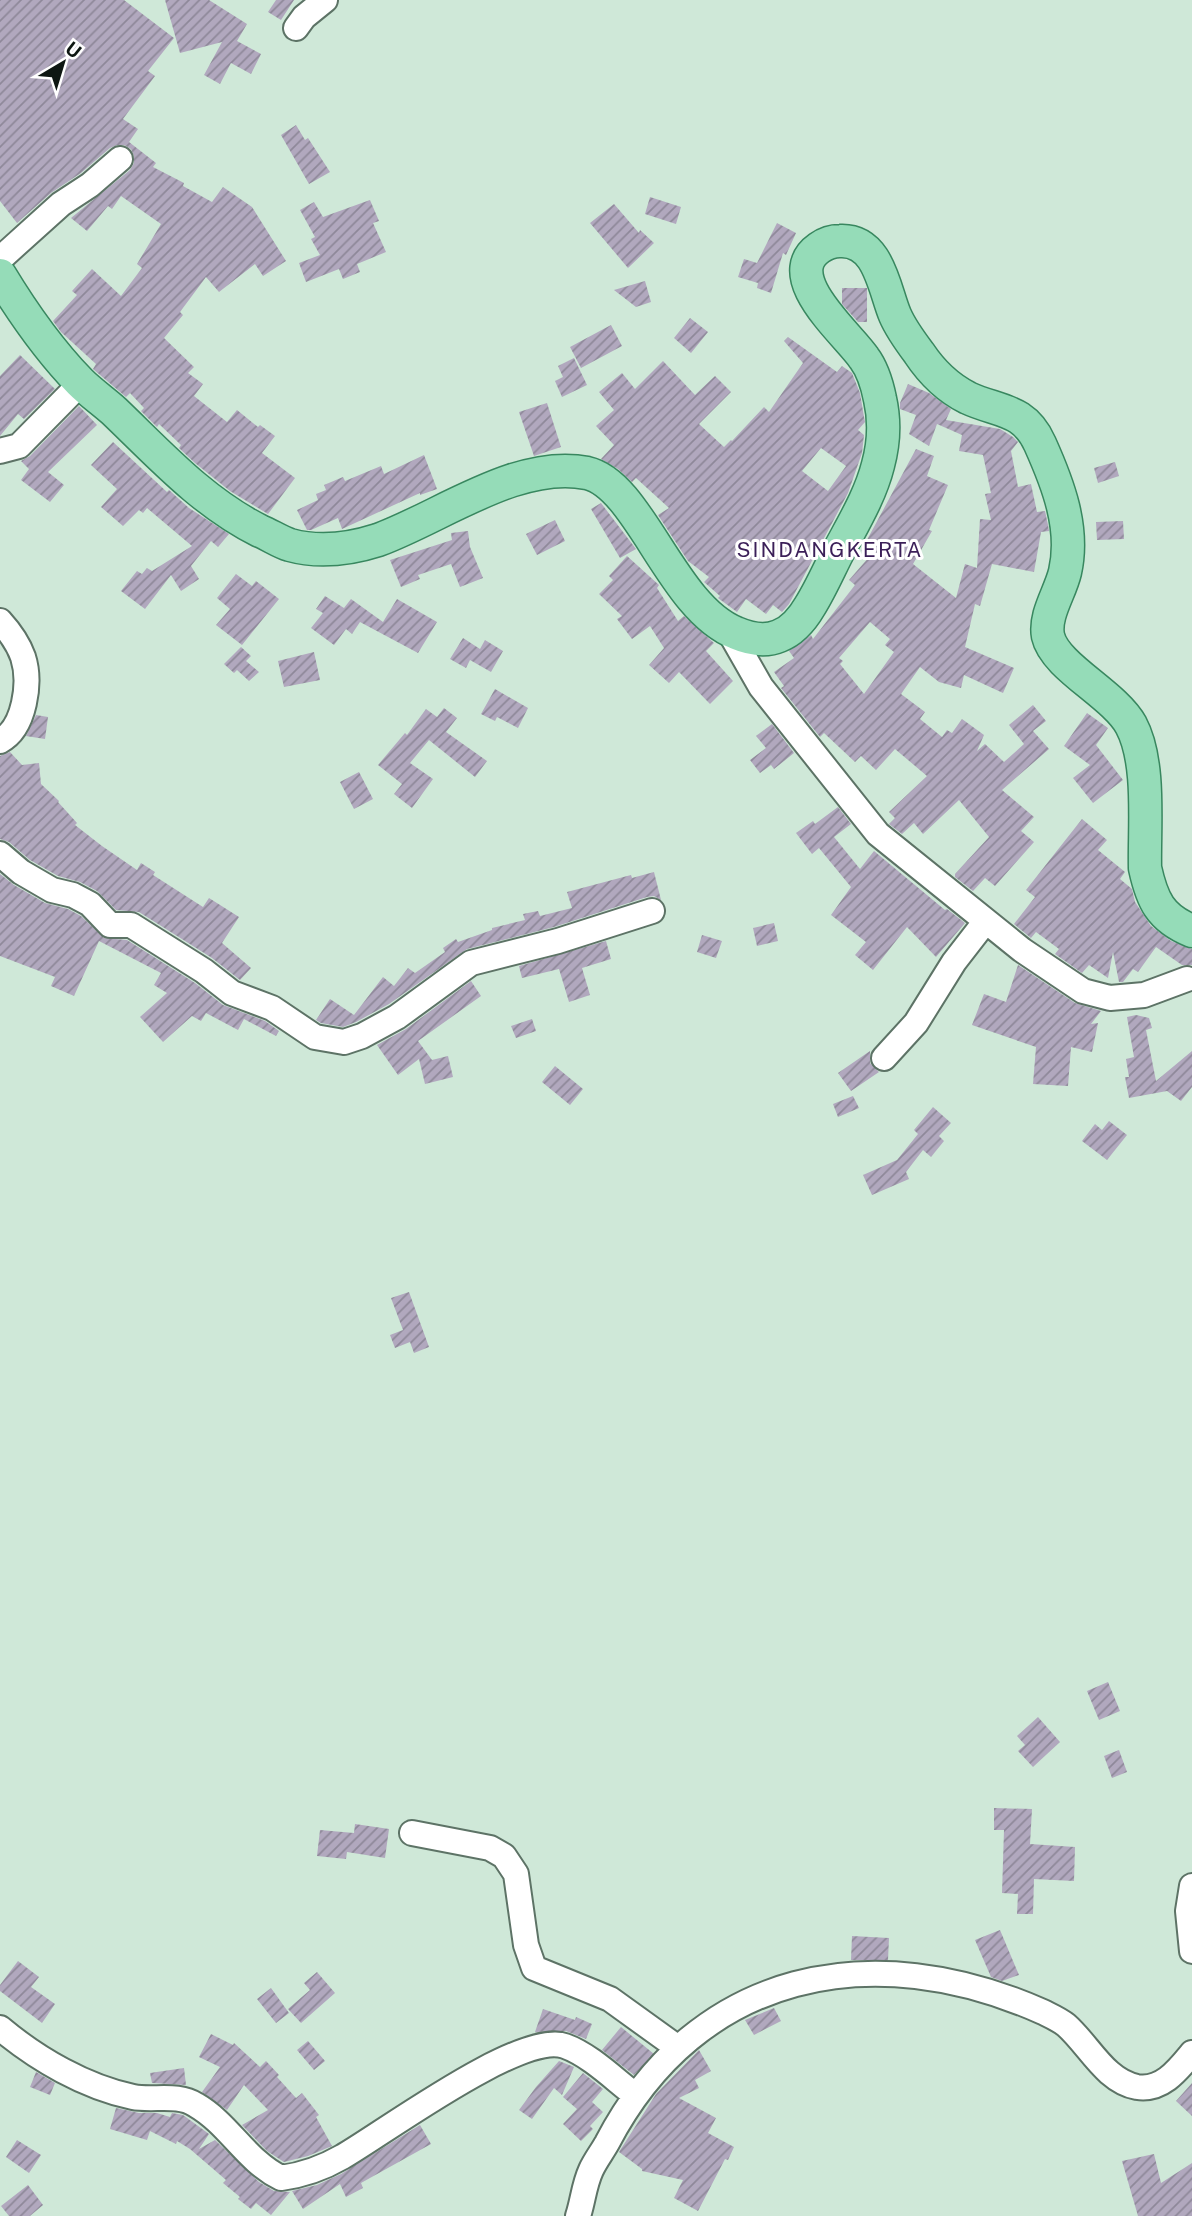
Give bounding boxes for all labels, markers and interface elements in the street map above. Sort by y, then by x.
north arrow [28,28,98,98]
text: U [61,37,86,63]
district label: SINDANGKERTA [737,537,923,562]

